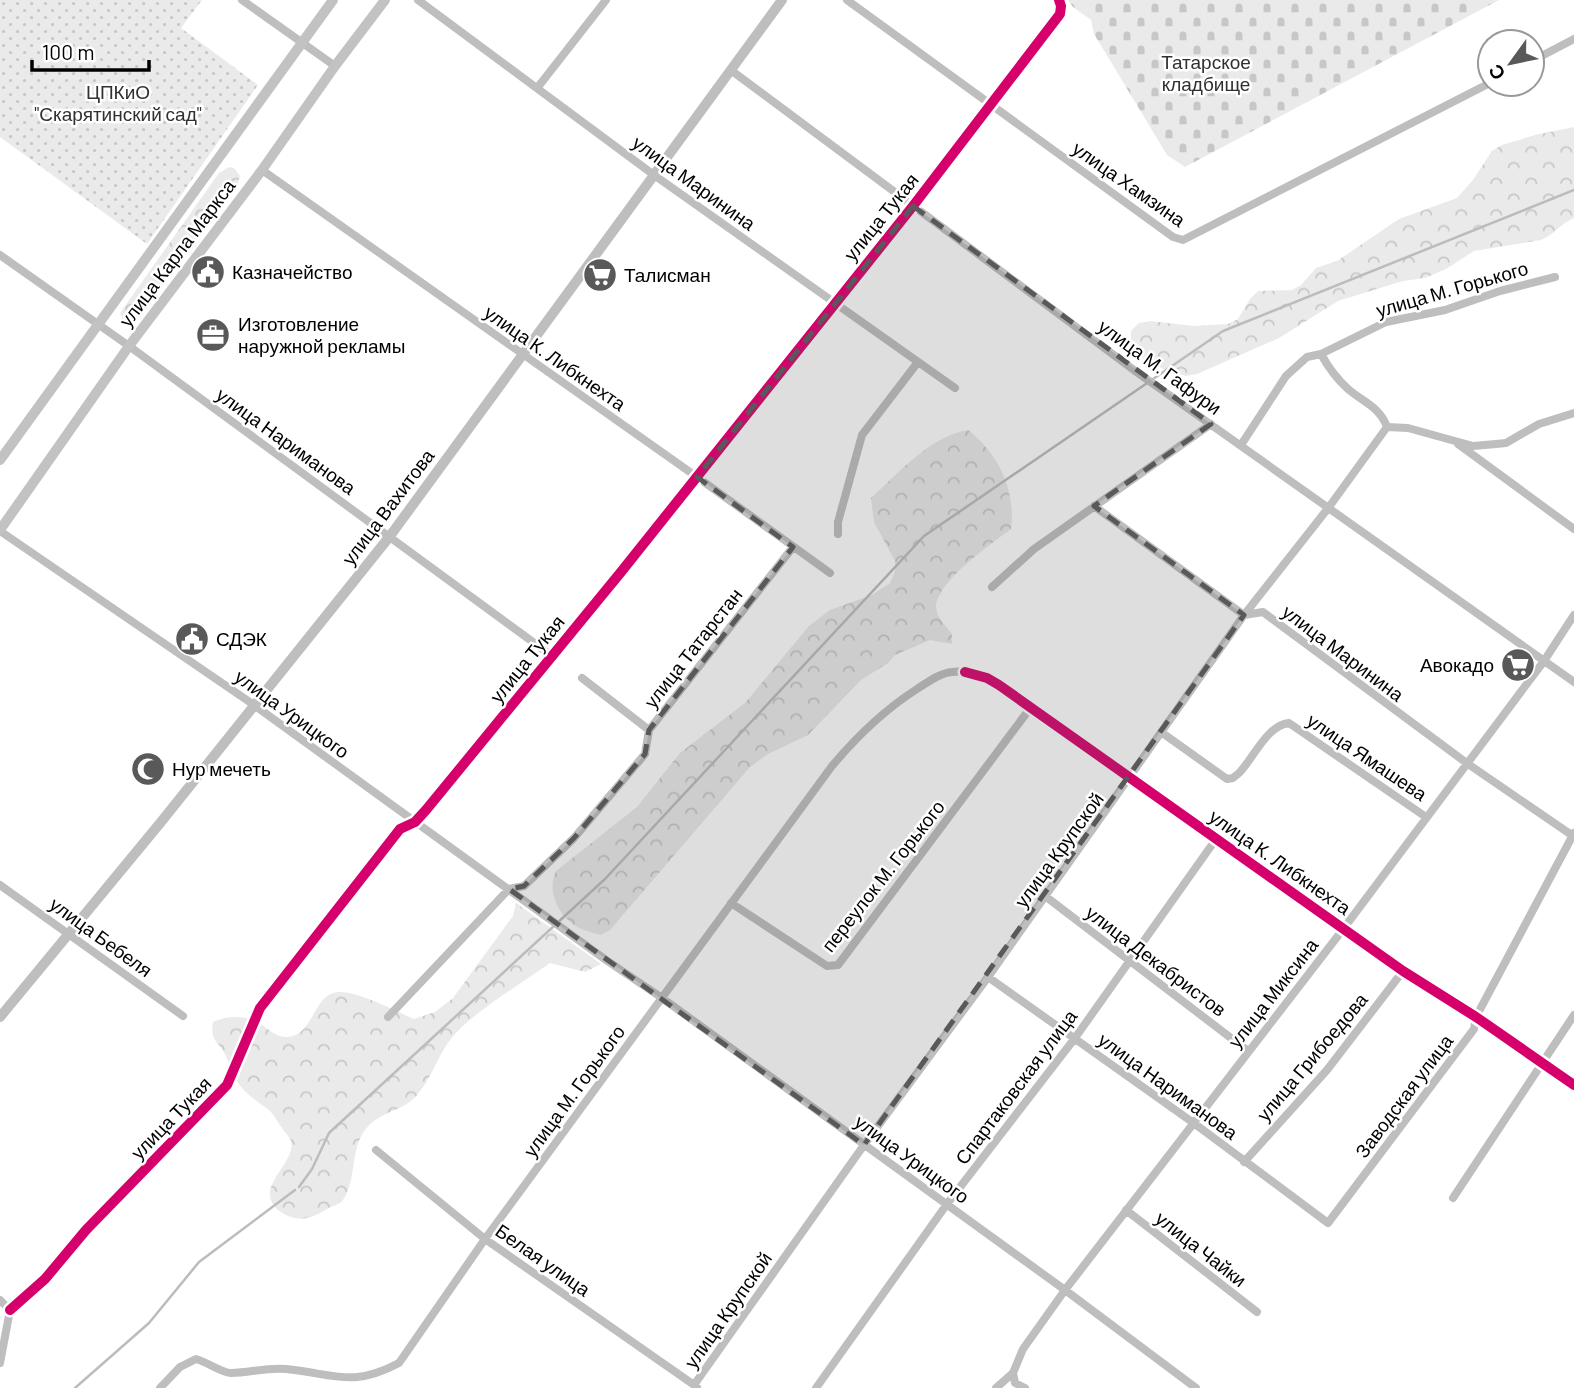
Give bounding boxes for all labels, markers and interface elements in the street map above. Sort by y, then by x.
scale bar [32,28,149,72]
north arrow [1476,28,1546,98]
text: 100 m [42,39,95,64]
park label: Татарское кладбище [1161,50,1251,95]
text: С [1483,60,1510,85]
park label: ЦПКиО "Скарятинский сад" [34,80,202,125]
street label: улица Маринина [628,130,760,235]
street label: улица Хамзина [1068,136,1191,231]
street label: улица Тукая [838,168,923,265]
street label: улица Карла Маркса [114,174,240,331]
public building icon: Казначейство [189,253,227,291]
supermarket icon: Талисман [581,256,619,294]
street label: улица М. Горького [1373,256,1531,321]
place label: Казначейство [232,260,353,283]
place label: Талисман [624,263,711,286]
street label: улица К. Либкнехта [480,300,631,415]
place label: Изготовление наружной рекламы [238,312,405,357]
street label: улица М. Гафури [1094,314,1226,419]
office icon: Изготовление наружной рекламы [194,316,232,354]
street label: улица Нариманова [212,382,361,499]
street label: улица Вахитова [337,444,439,569]
street label: улица Татарстан [639,583,746,712]
street label: улица Маринина [1278,599,1409,706]
street label: улица Тукая [484,610,569,707]
public building icon: СДЭК [173,620,211,658]
place label: СДЭК [216,627,267,650]
supermarket icon: Авокадо [1499,646,1537,684]
place label: Авокадо [1420,653,1494,676]
street label: улица Урицкого [231,664,354,763]
street label: улица Ямашева [1303,708,1432,805]
mosque icon: Нур мечеть [129,750,167,788]
place label: Нур мечеть [172,757,271,780]
street label: улица Крупской [1009,788,1108,912]
street label: переулок М. Горького [816,795,949,956]
street label: улица К. Либкнехта [1205,804,1356,919]
street label: улица Бебеля [46,892,157,981]
street label: улица Декабристов [1082,900,1231,1021]
street label: улица Миксина [1223,933,1323,1052]
street label: улица Грибоедова [1251,988,1372,1125]
street label: Спартаковская улица [950,1004,1082,1169]
street label: улица М. Горького [518,1020,629,1161]
street label: улица Нариманова [1094,1027,1243,1144]
street label: Заводская улица [1350,1029,1458,1162]
street label: улица Тукая [126,1072,216,1164]
street label: улица Урицкого [851,1109,974,1208]
street label: улица Чайки [1151,1206,1251,1291]
street label: Белая улица [491,1219,595,1301]
street label: улица Крупской [679,1247,776,1372]

